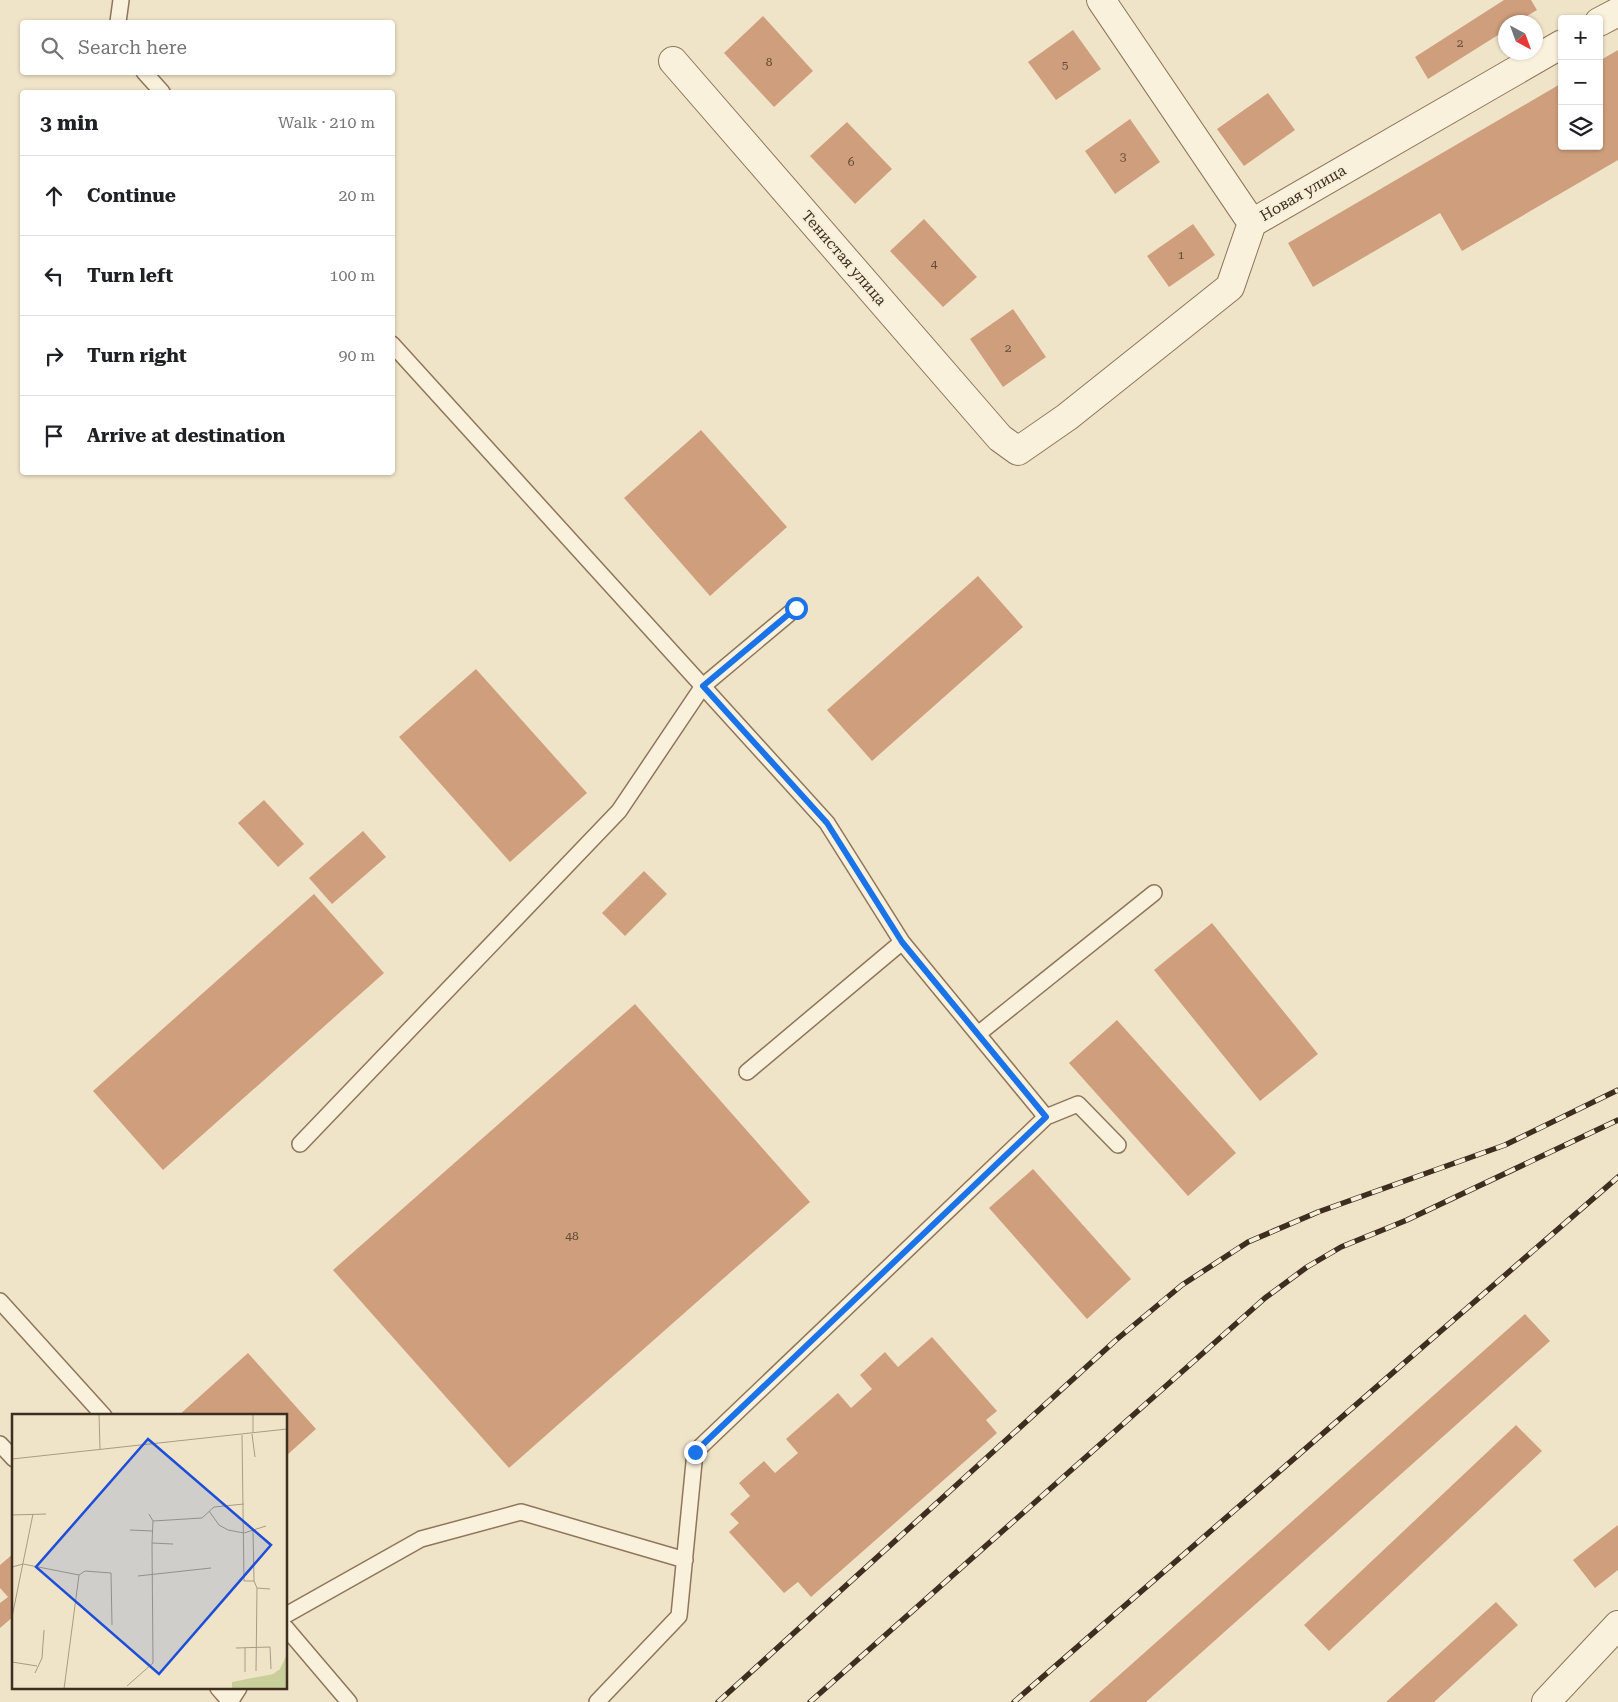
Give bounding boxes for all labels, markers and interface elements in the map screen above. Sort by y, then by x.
north arrow [1498,15,1543,60]
map controls [1558,15,1603,150]
button: + [1558,15,1603,60]
search box [20,20,395,75]
icon: search [38,34,66,62]
text: Search here [78,36,187,59]
house number: 2 [1457,36,1464,50]
house number: 8 [766,55,773,69]
house number: 5 [1062,58,1069,72]
button: − [1558,60,1603,105]
button: layers [1558,105,1603,150]
text: 3 min [40,111,98,135]
text: Walk · 210 m [278,113,375,132]
house number: 3 [1120,150,1127,164]
house number: 6 [848,155,855,169]
street label: Новая улица [1257,161,1349,225]
icon: ahead [40,182,68,210]
text: Continue [87,184,176,207]
text: 20 m [338,186,375,205]
street label: Тенистая улица [798,207,890,309]
house number: 1 [1178,248,1185,262]
house number: 4 [931,257,938,271]
icon: left [40,262,68,290]
text: Turn left [87,264,173,287]
text: 100 m [329,266,375,285]
house number: 2 [1005,341,1012,355]
icon: right [40,342,68,370]
text: Turn right [87,344,187,367]
text: 90 m [338,346,375,365]
icon: arrive [40,422,68,450]
text: Arrive at destination [87,424,285,447]
route start [785,597,808,620]
house number: 48 [565,1229,579,1243]
inset map [12,1414,288,1690]
route end [684,1441,707,1464]

